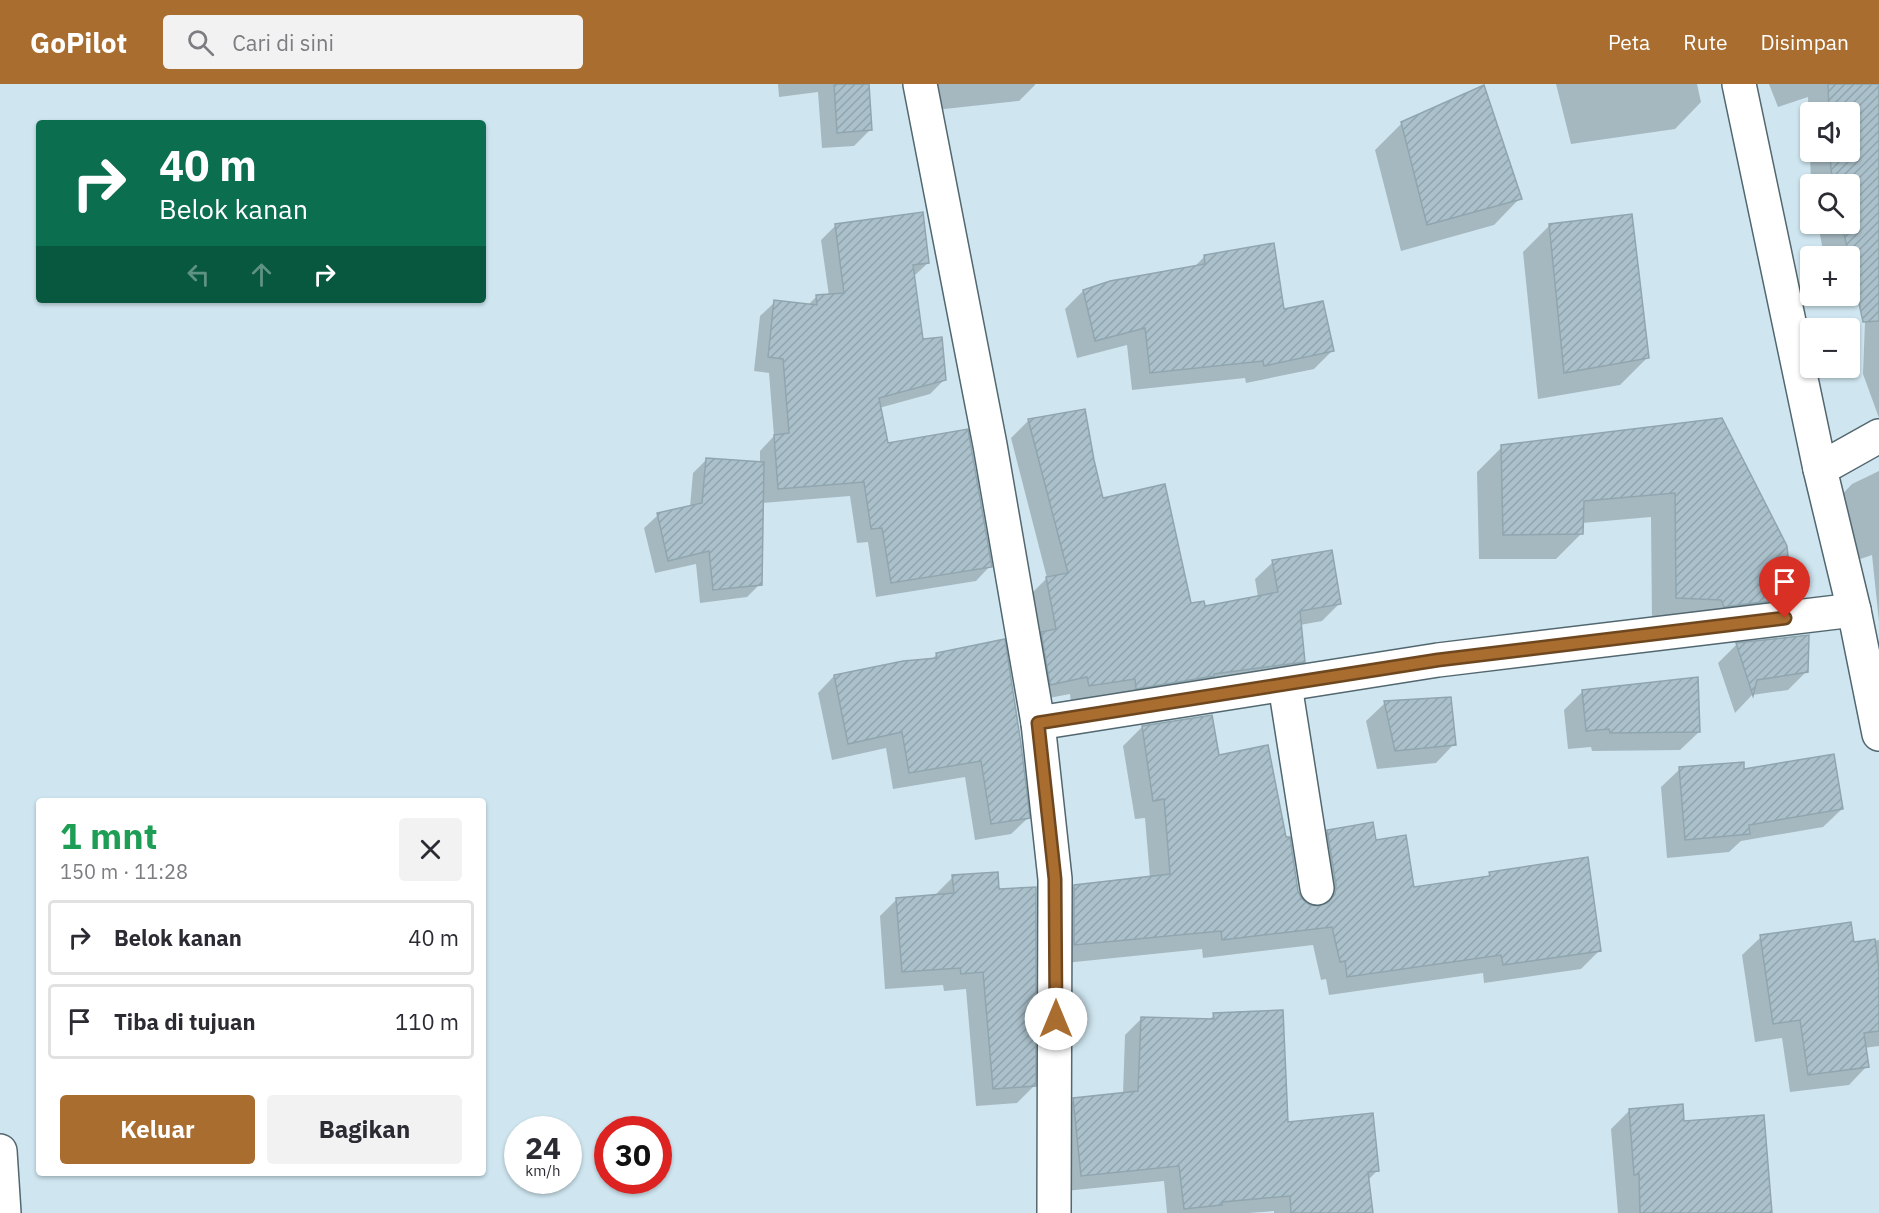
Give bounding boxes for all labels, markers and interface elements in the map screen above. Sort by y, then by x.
search box [163,15,583,69]
text: GoPilot [30,24,127,61]
icon: search [184,26,217,59]
text: Cari di sini [232,28,334,57]
text: Peta [1608,28,1650,56]
text: Rute [1683,28,1728,56]
text: Disimpan [1761,28,1849,56]
map controls [1800,102,1860,378]
button: sound [1800,102,1860,162]
text: 40 m [159,138,257,193]
icon: right [60,144,138,222]
button: search [1800,174,1860,234]
text: Belok kanan [159,191,308,226]
button: + [1800,246,1860,306]
icon: left [182,258,215,291]
icon: ahead [245,258,278,291]
icon: right [308,258,341,291]
button: − [1800,318,1860,378]
pin [1759,556,1810,618]
icon: arrive [1768,565,1801,598]
text: 1 mnt [60,812,158,859]
button: close [399,818,462,881]
text: 150 m · 11:28 [60,858,188,885]
icon: right [63,921,96,954]
text: Belok kanan [114,923,242,952]
text: 40 m [408,923,459,952]
position arrow [1024,987,1088,1051]
icon: arrive [63,1005,96,1038]
text: Tiba di tujuan [114,1007,256,1036]
text: 110 m [395,1007,459,1036]
button: Keluar [60,1095,255,1164]
button: Bagikan [267,1095,462,1164]
speed limit sign: 30 [594,1116,672,1194]
text: 24 [525,1128,561,1167]
text: km/h [525,1161,561,1180]

